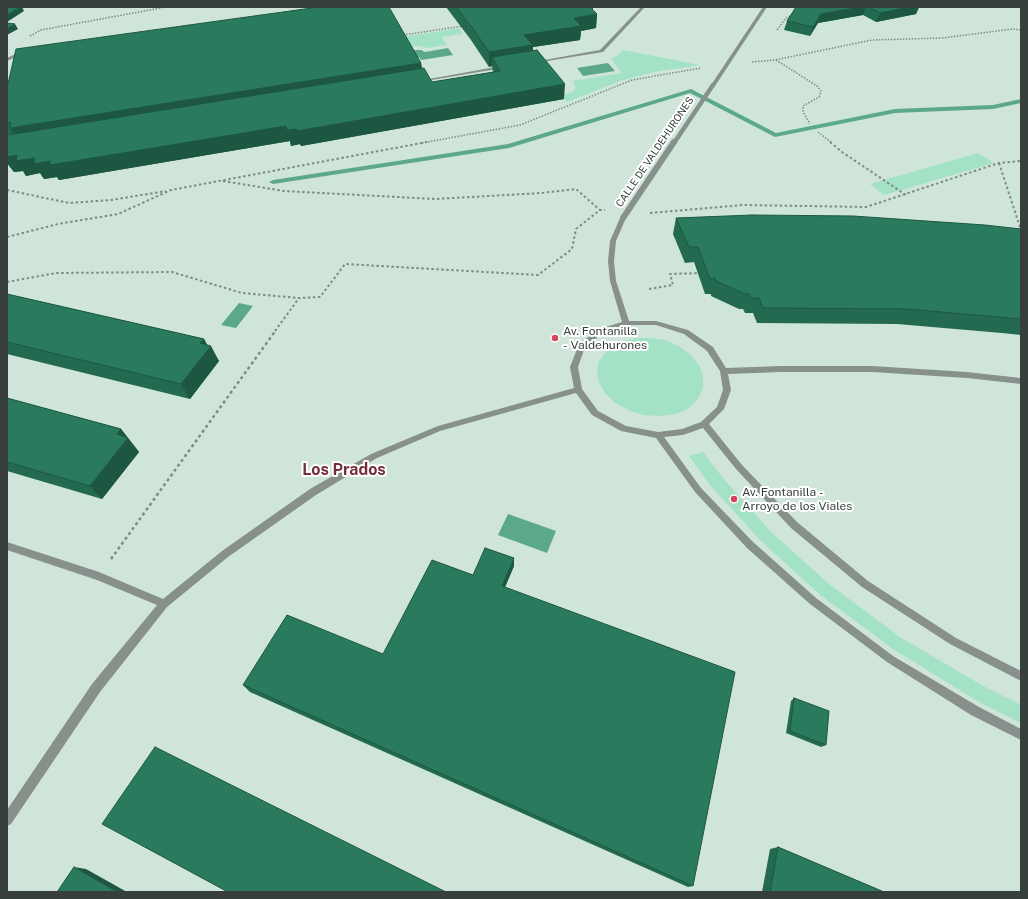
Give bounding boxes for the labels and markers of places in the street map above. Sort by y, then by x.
place label: Av. Fontanilla - Valdehurones [563,324,647,352]
marker: Av. Fontanilla - Valdehurones [550,333,560,343]
place label: Av. Fontanilla - Arroyo de los Viales [742,485,852,513]
marker: Av. Fontanilla - Arroyo de los Viales [729,494,739,504]

